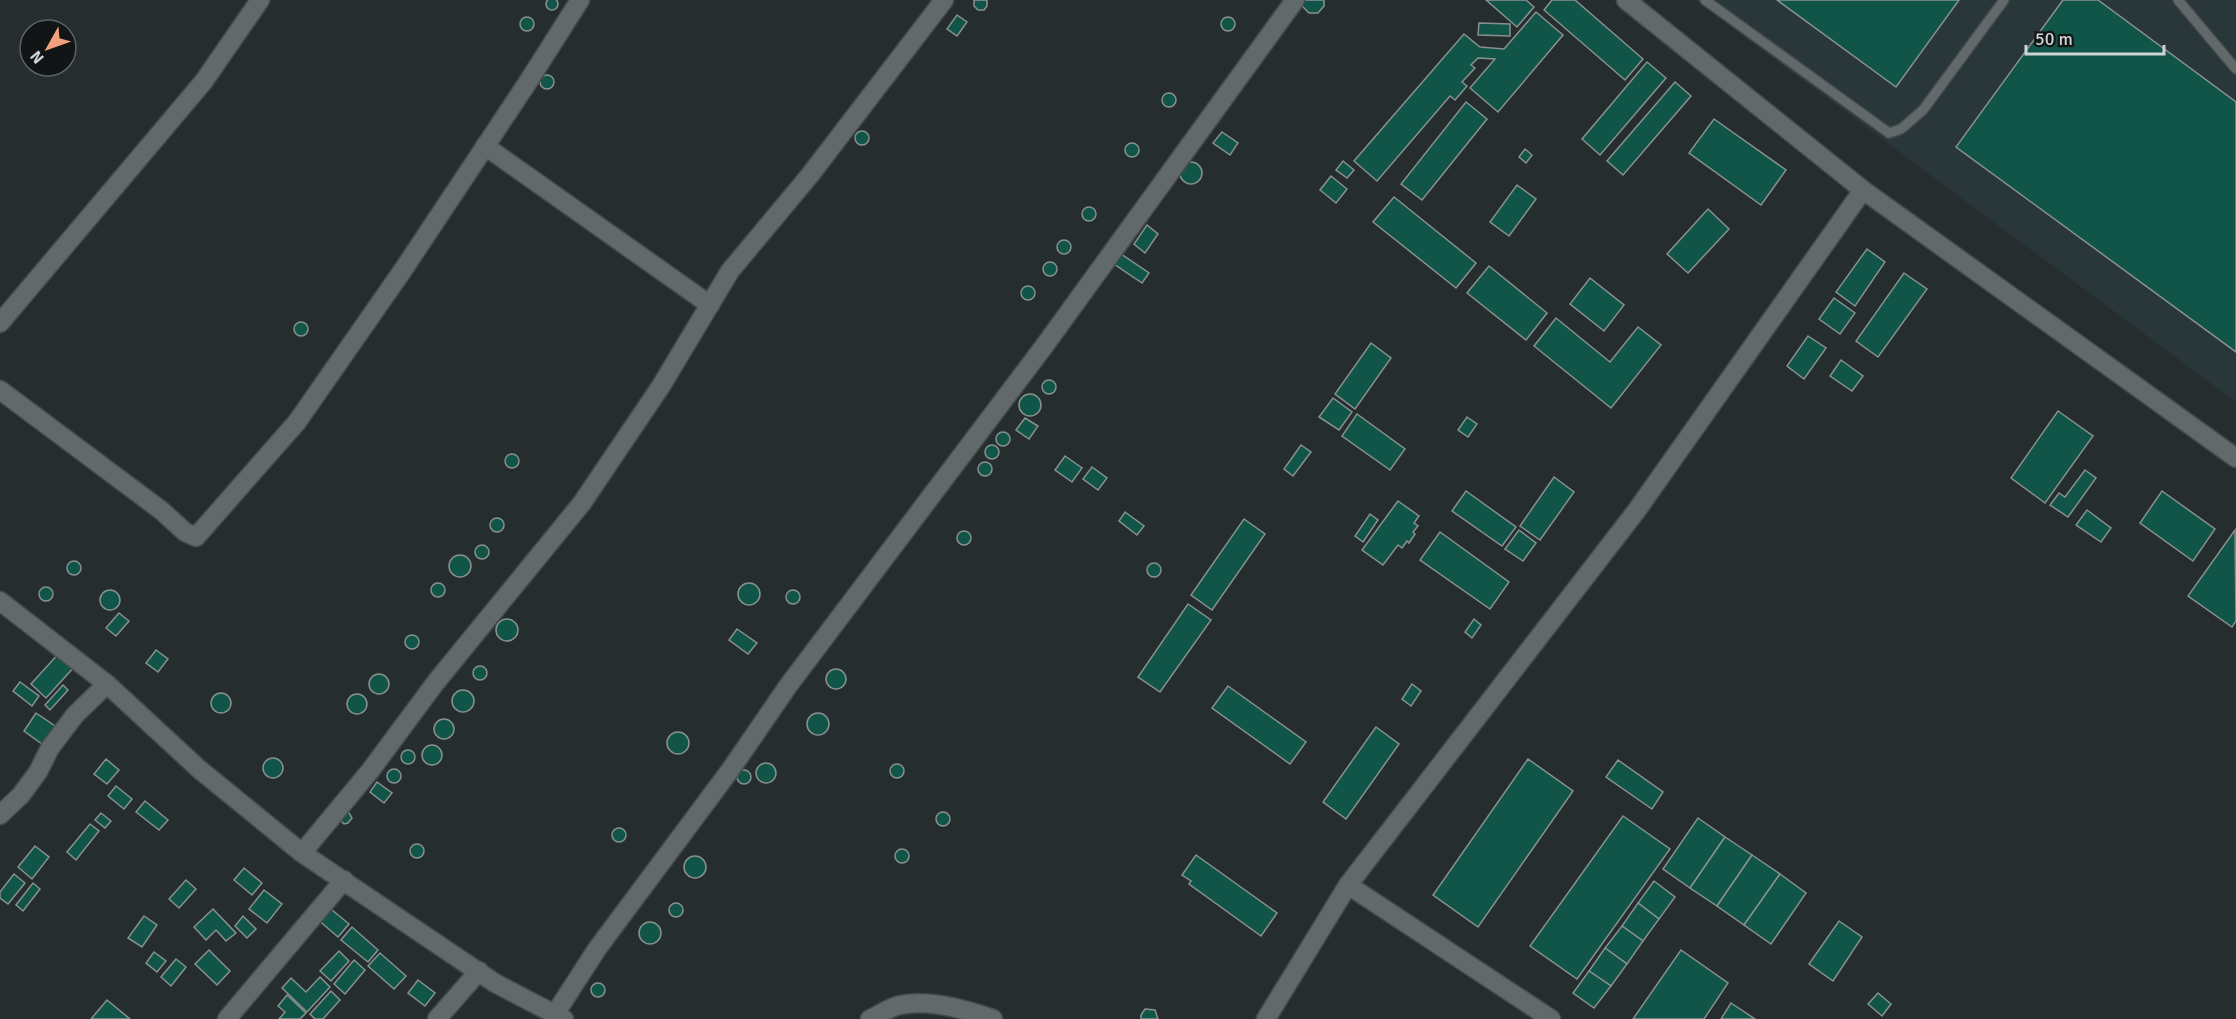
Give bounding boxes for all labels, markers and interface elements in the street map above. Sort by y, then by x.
north arrow [18,18,78,78]
scale bar [2026,18,2164,56]
text: 50 m [2035,28,2073,50]
text: N [26,46,49,68]

